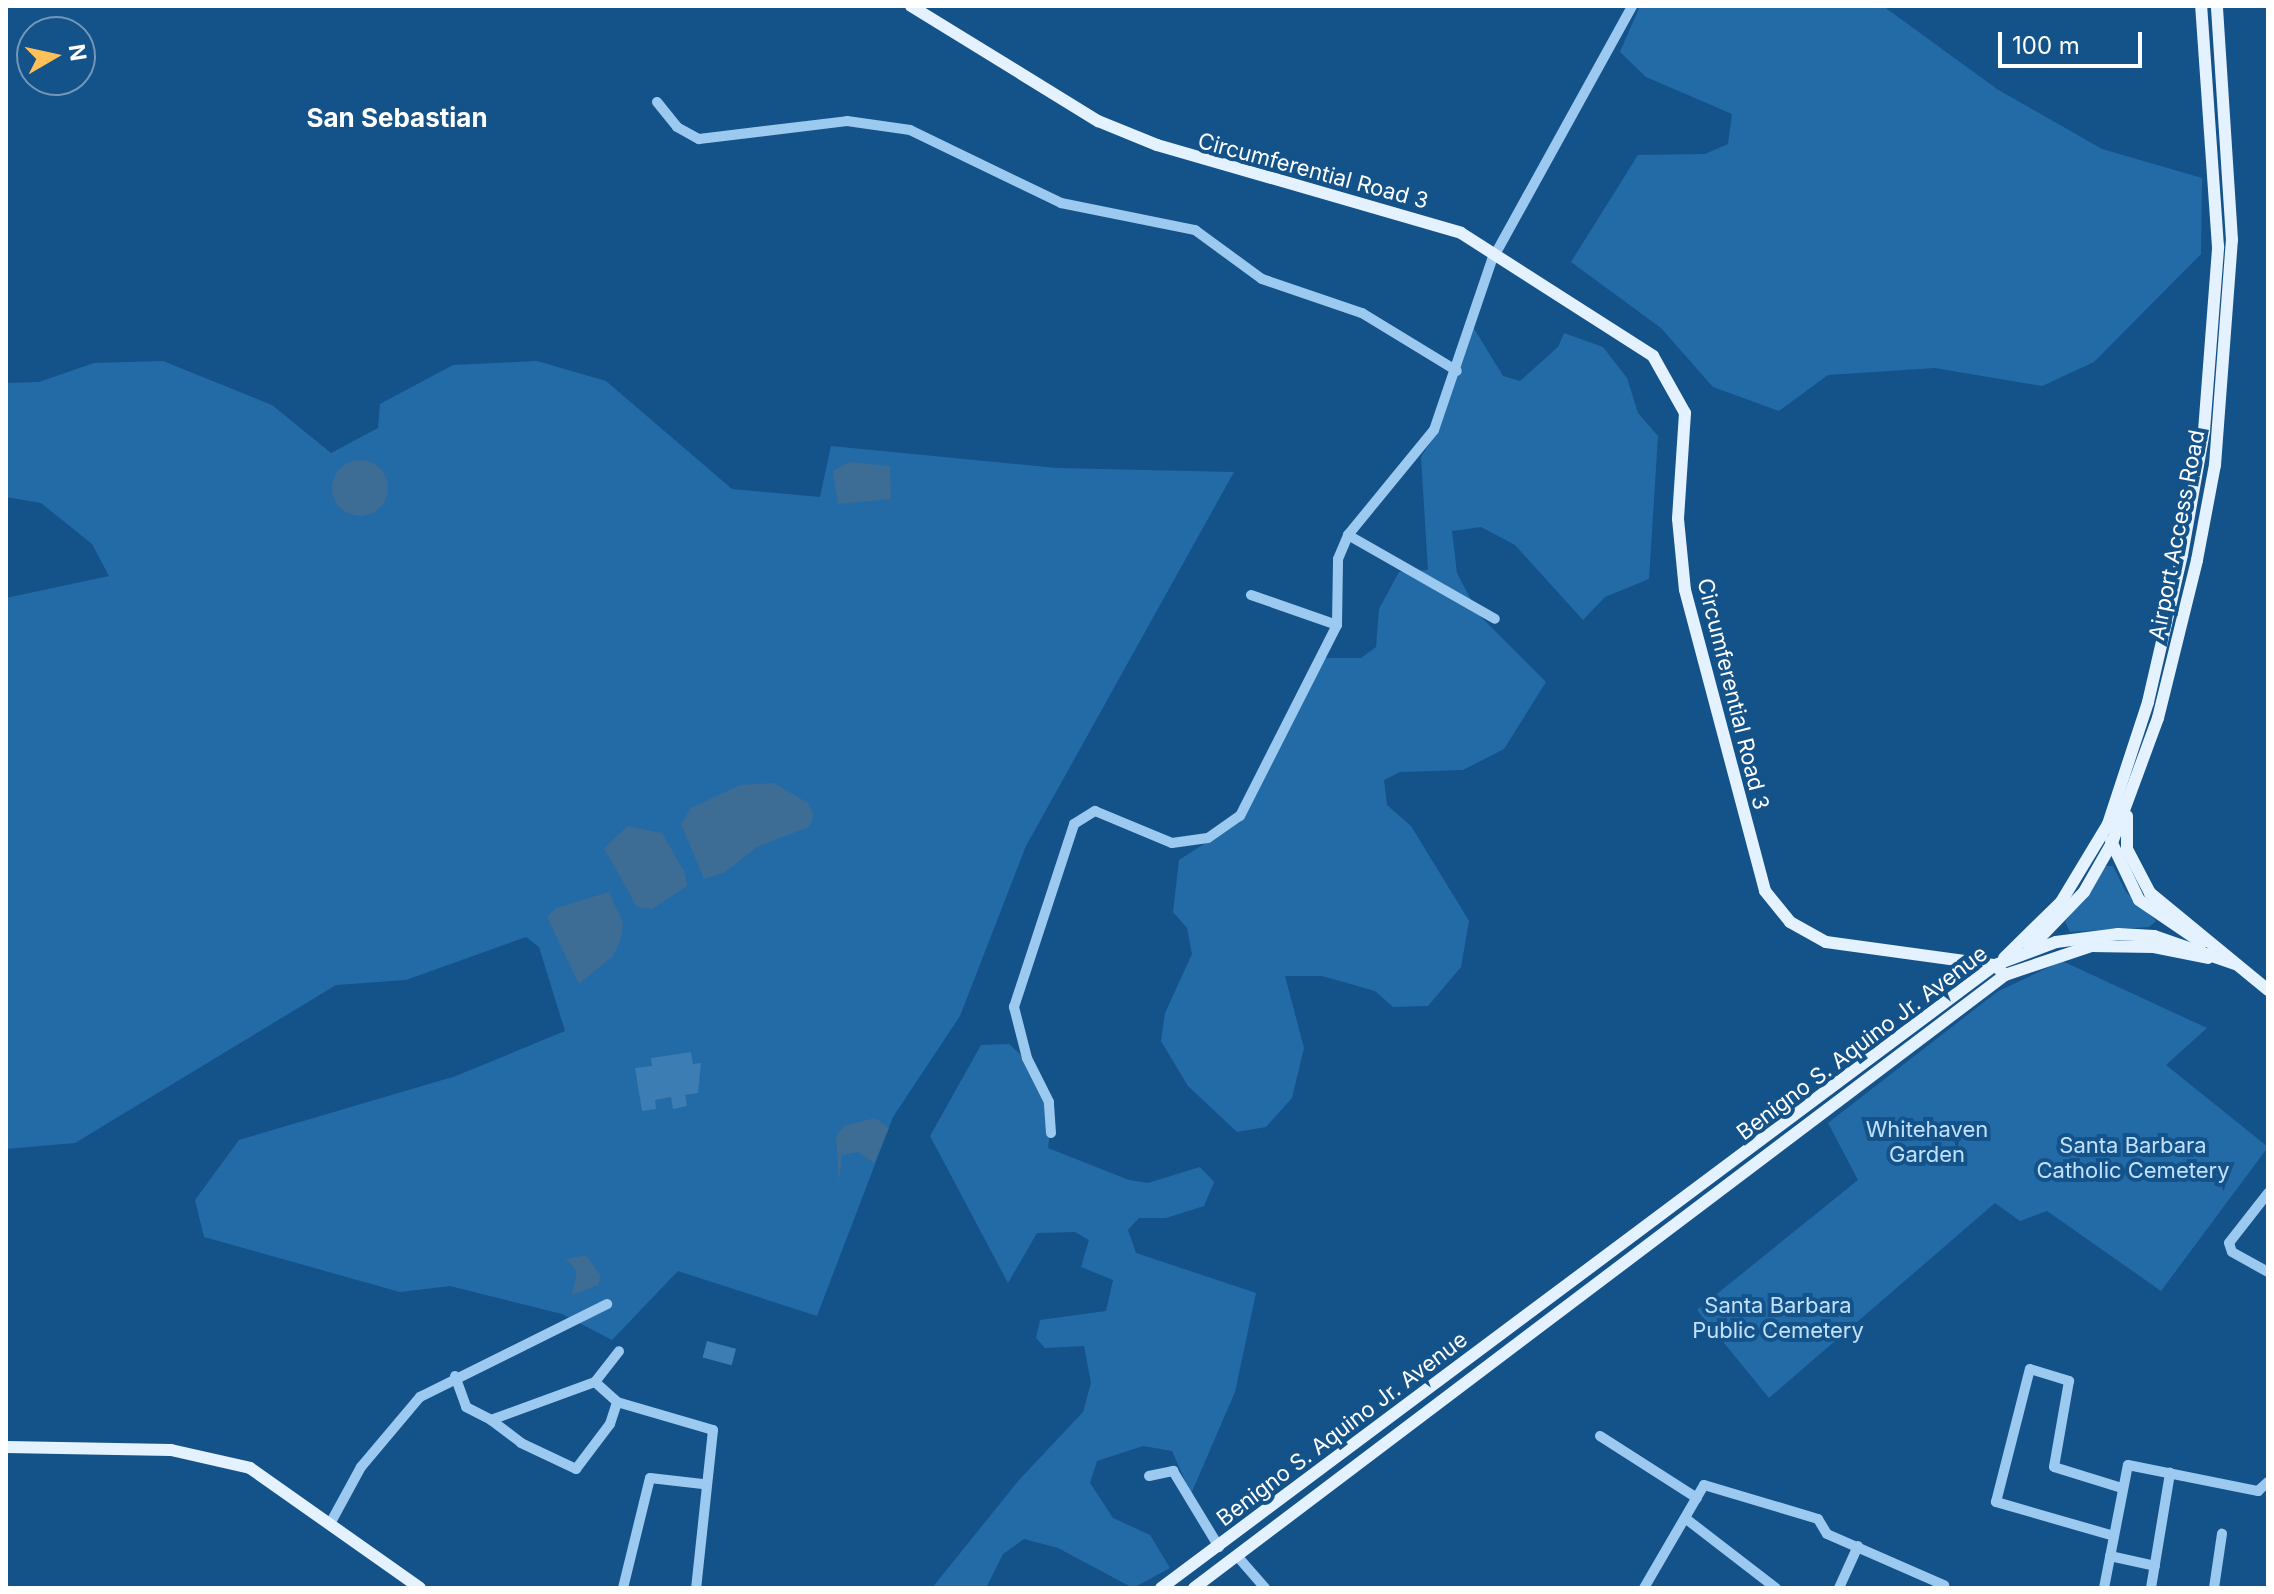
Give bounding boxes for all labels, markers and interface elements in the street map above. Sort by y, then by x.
north arrow [16,16,96,96]
scale bar [2002,16,2146,66]
text: 100 m [2012,31,2080,60]
text: N [64,42,92,63]
district label: San Sebastian [306,102,488,134]
street label: Circumferential Road 3 [1195,128,1431,214]
street label: Airport Access Road [2144,428,2210,642]
street label: Circumferential Road 3 [1691,576,1775,812]
street label: Benigno S. Aquino Jr. Avenue [1732,940,1992,1146]
park label: Whitehaven Garden [1866,1116,1988,1168]
park label: Santa Barbara Catholic Cemetery [2036,1132,2230,1184]
park label: Santa Barbara Public Cemetery [1692,1292,1864,1344]
street label: Benigno S. Aquino Jr. Avenue [1212,1326,1472,1532]

